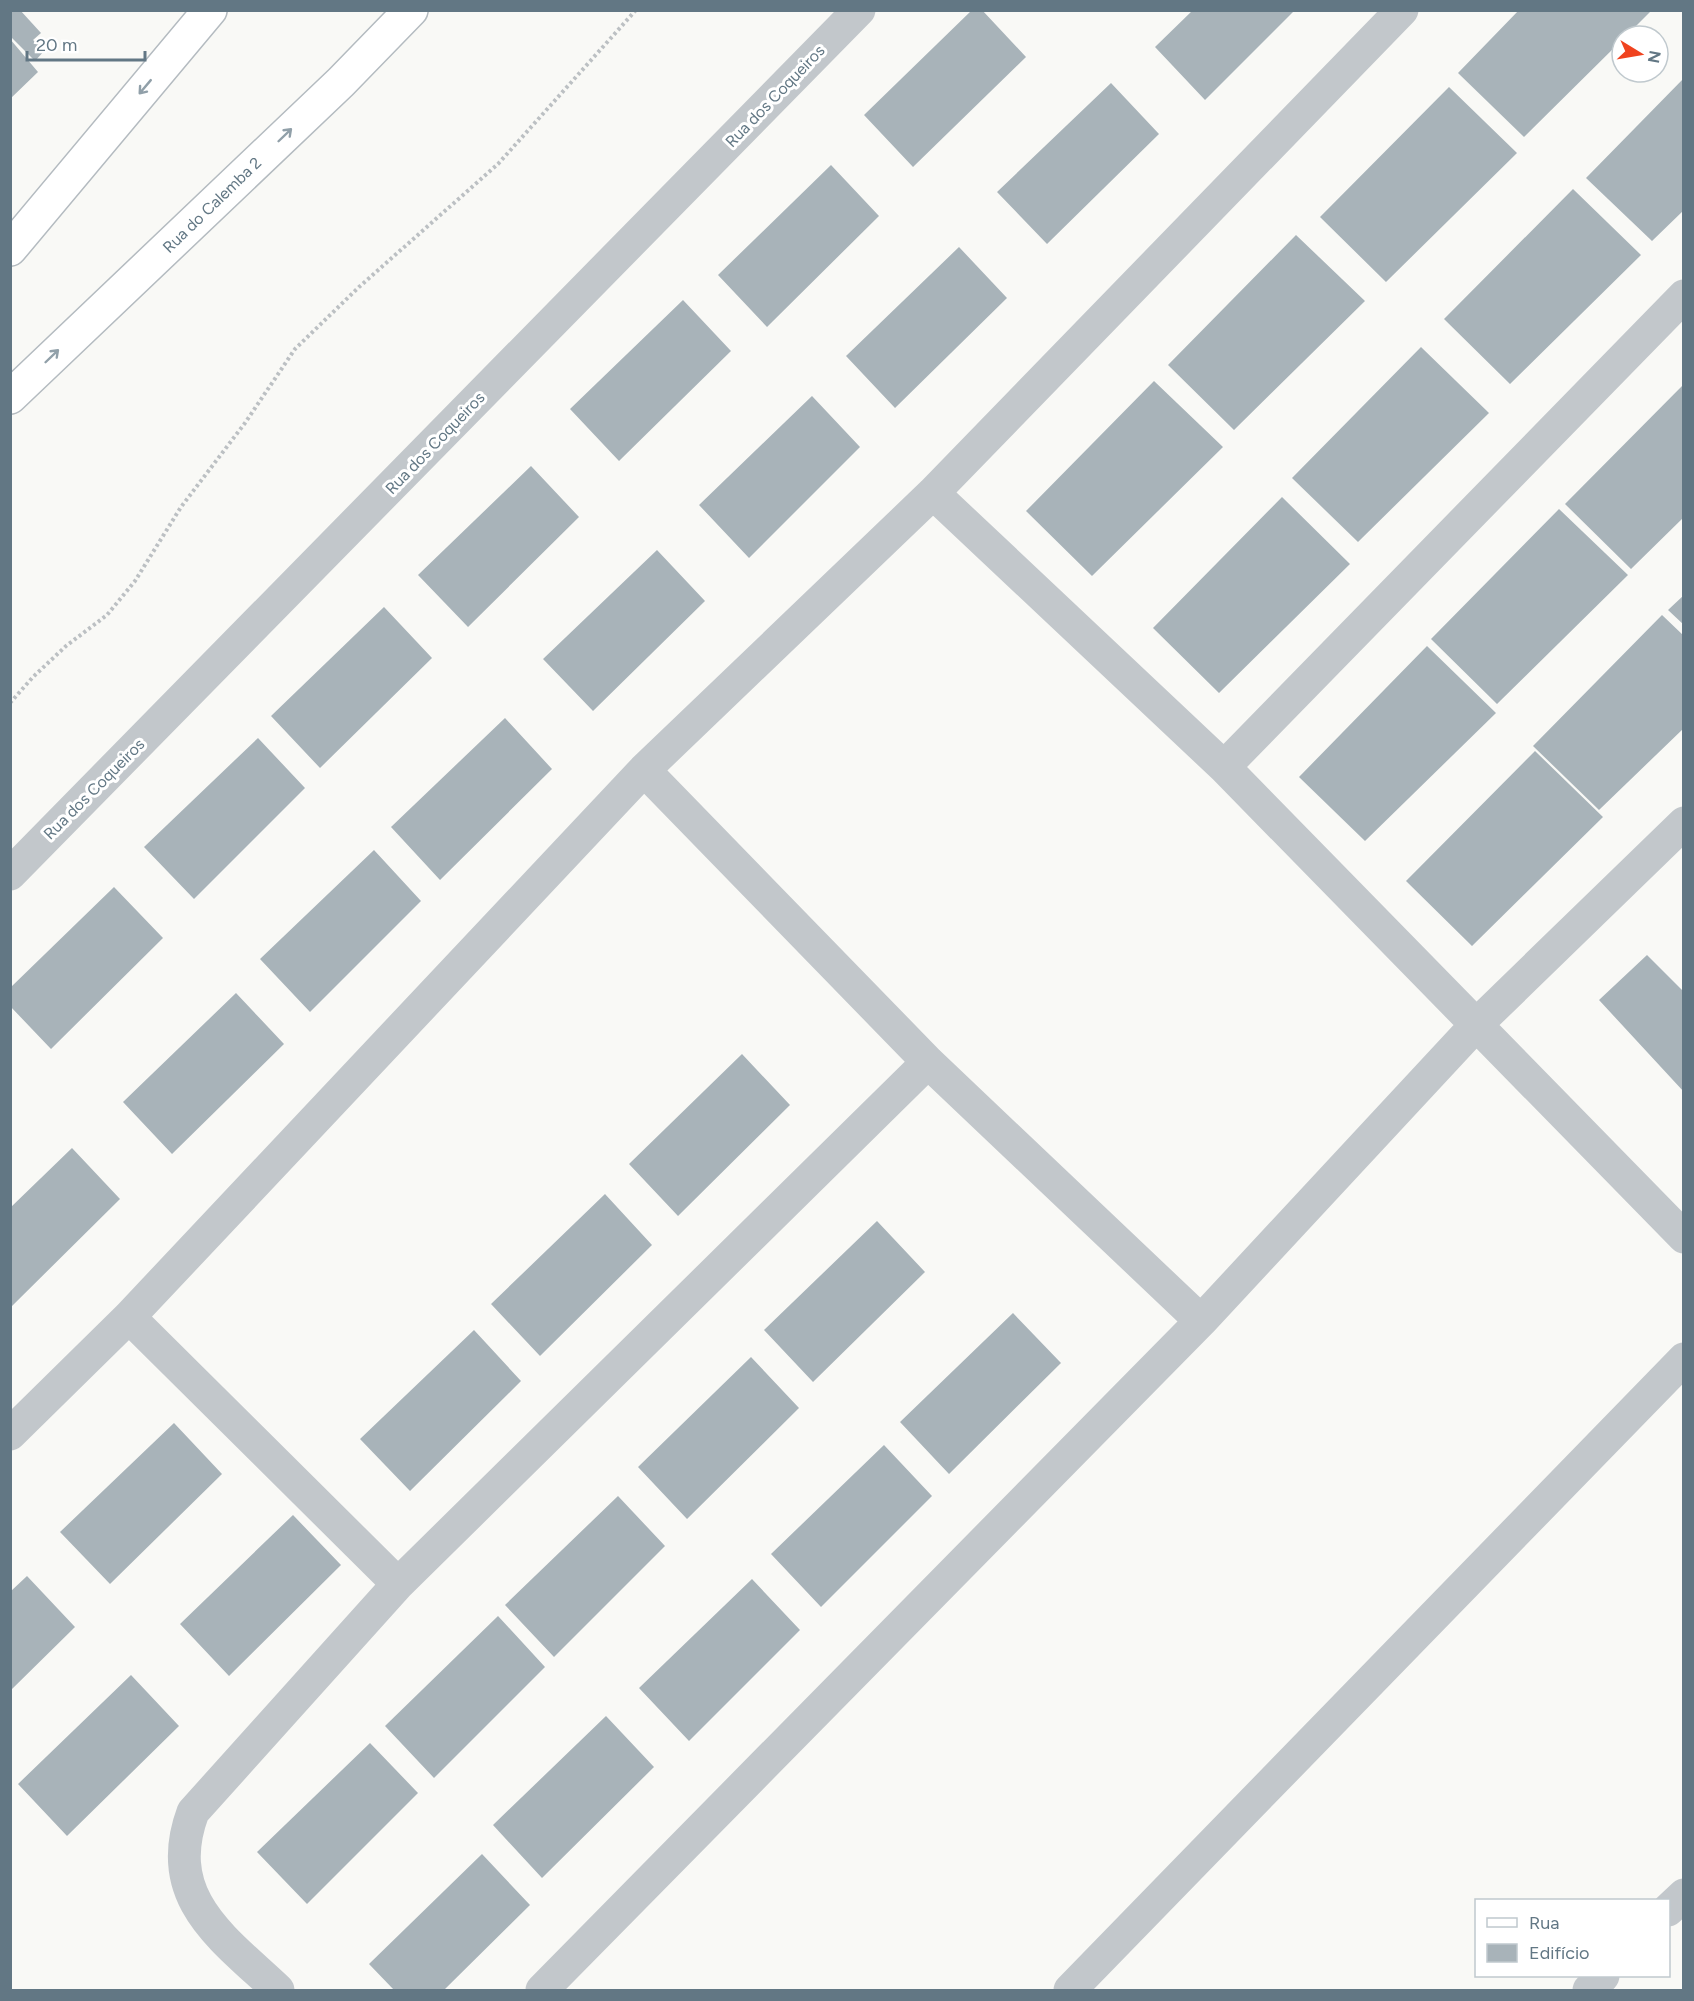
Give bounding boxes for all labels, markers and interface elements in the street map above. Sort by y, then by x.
scale bar [27,24,146,62]
north arrow [1610,24,1670,84]
text: 20 m [36,34,77,56]
street label: Rua dos Coqueiros [721,41,829,151]
text: N [1644,49,1665,65]
one-way arrow [139,79,152,95]
one-way arrow [277,128,292,142]
street label: Rua do Calemba 2 [159,153,265,257]
one-way arrow [45,349,60,364]
street label: Rua dos Coqueiros [381,388,489,498]
street label: Rua dos Coqueiros [40,735,148,843]
legend [1475,1899,1670,1977]
text: Rua [1529,1912,1560,1934]
text: Edifício [1529,1942,1590,1964]

